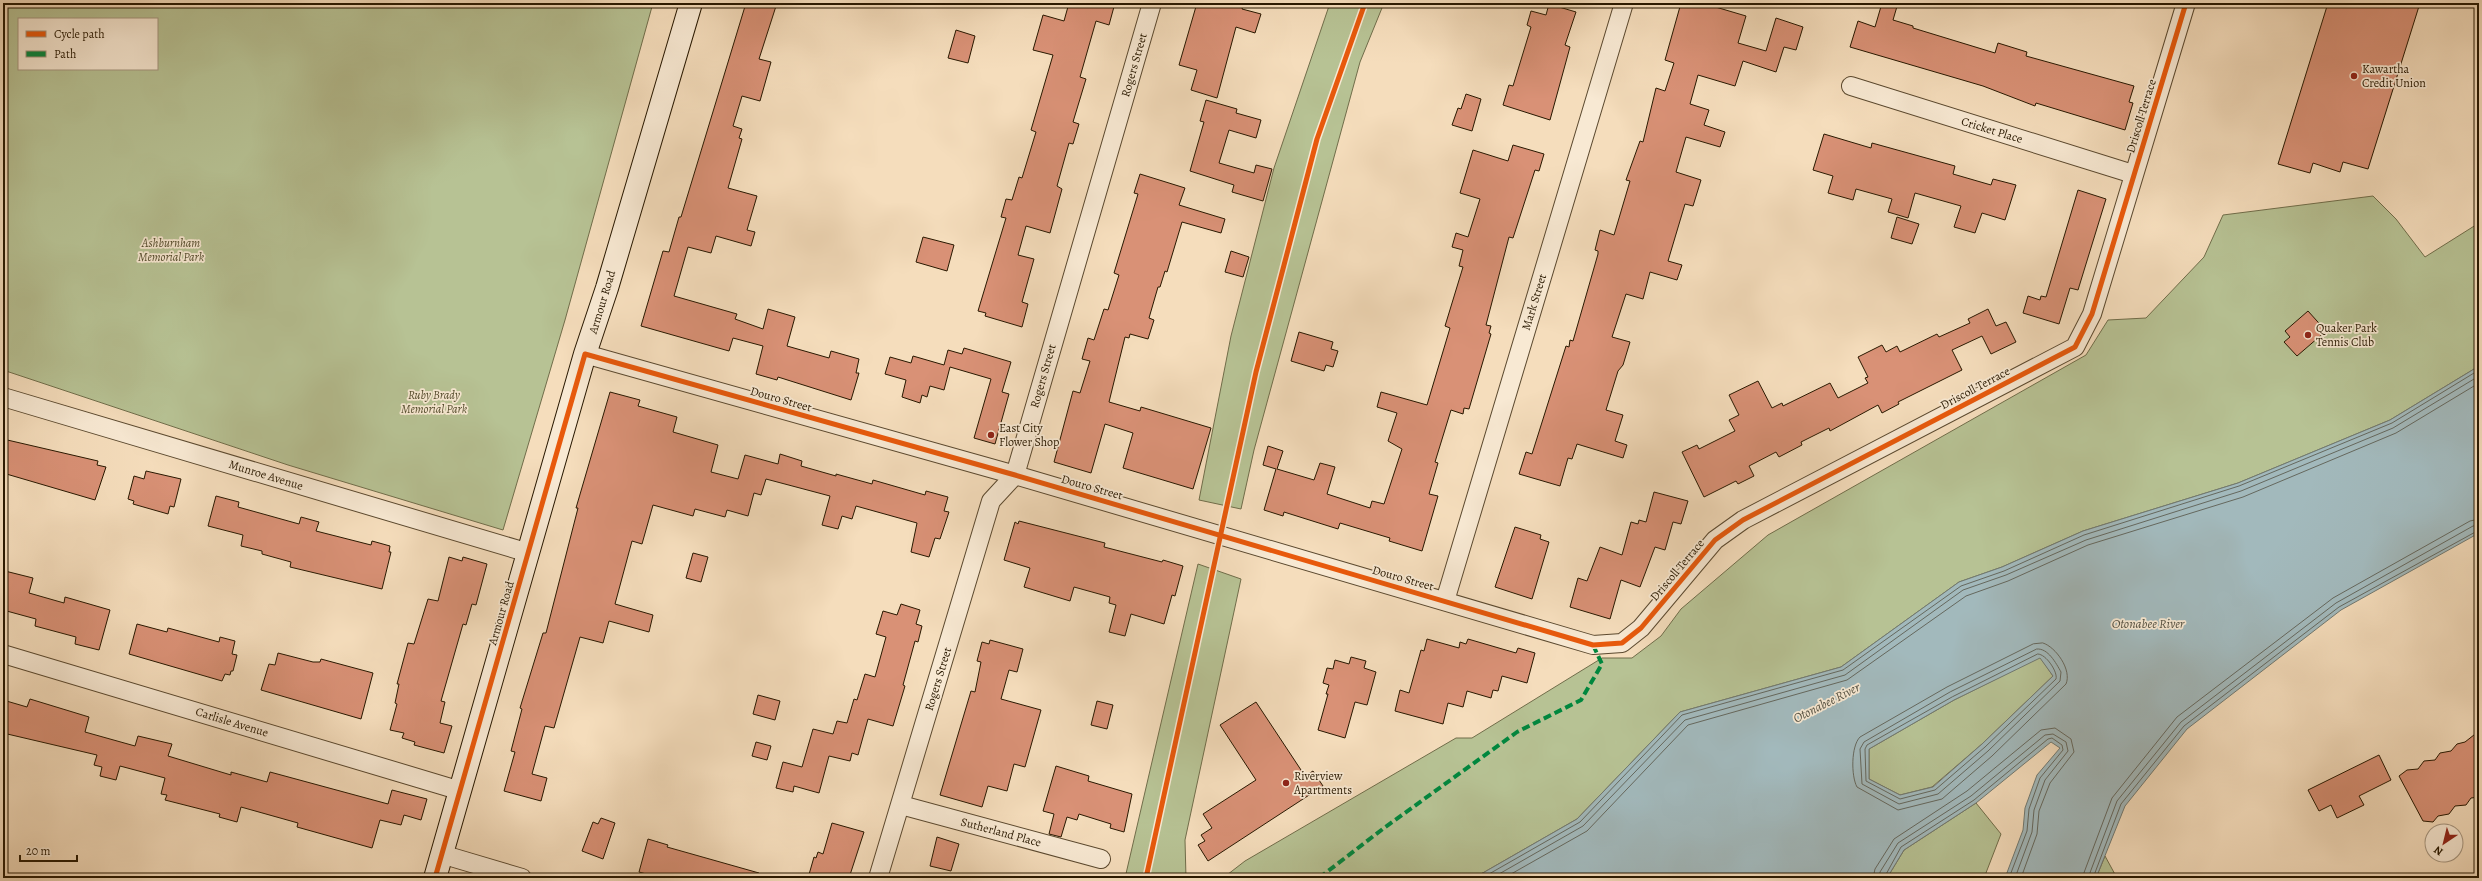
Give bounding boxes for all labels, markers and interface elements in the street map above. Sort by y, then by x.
legend [18,18,158,70]
text: Cycle path [54,26,105,42]
street label: Rogers Street [1117,31,1151,99]
text: Path [54,46,77,62]
place label: Kawartha Credit Union [2362,61,2426,91]
marker: Kawartha Credit Union [2349,71,2359,81]
street label: Driscoll Terrace [2122,77,2160,155]
street label: Cricket Place [1959,113,2025,147]
park label: Ashburnham Memorial Park [138,235,205,265]
street label: Armour Road [584,268,619,337]
street label: Mark Street [1518,272,1550,332]
place label: Quaker Park Tennis Club [2316,320,2377,350]
marker: Quaker Park Tennis Club [2303,330,2313,340]
street label: Rogers Street [1026,342,1060,410]
street label: Driscoll Terrace [1937,363,2013,413]
street label: Douro Street [748,383,814,415]
park label: Ruby Brady Memorial Park [401,387,468,417]
place label: East City Flower Shop [999,420,1059,450]
marker: East City Flower Shop [986,430,996,440]
street label: Munroe Avenue [227,456,305,494]
street label: Douro Street [1059,471,1125,503]
street label: Driscoll Terrace [1646,536,1708,604]
street label: Douro Street [1370,562,1436,594]
street label: Armour Road [484,579,518,648]
water label: Otonabee River [2112,615,2185,632]
street label: Rogers Street [921,645,955,713]
water label: Otonabee River [1790,678,1863,727]
street label: Carlisle Avenue [194,703,270,741]
place label: Riverview Apartments [1293,768,1352,798]
marker: Riverview Apartments [1281,778,1291,788]
street label: Sutherland Place [959,814,1043,850]
north arrow [2424,823,2464,863]
scale bar [20,837,77,863]
text: N [2431,842,2446,859]
text: 20 m [26,843,50,859]

